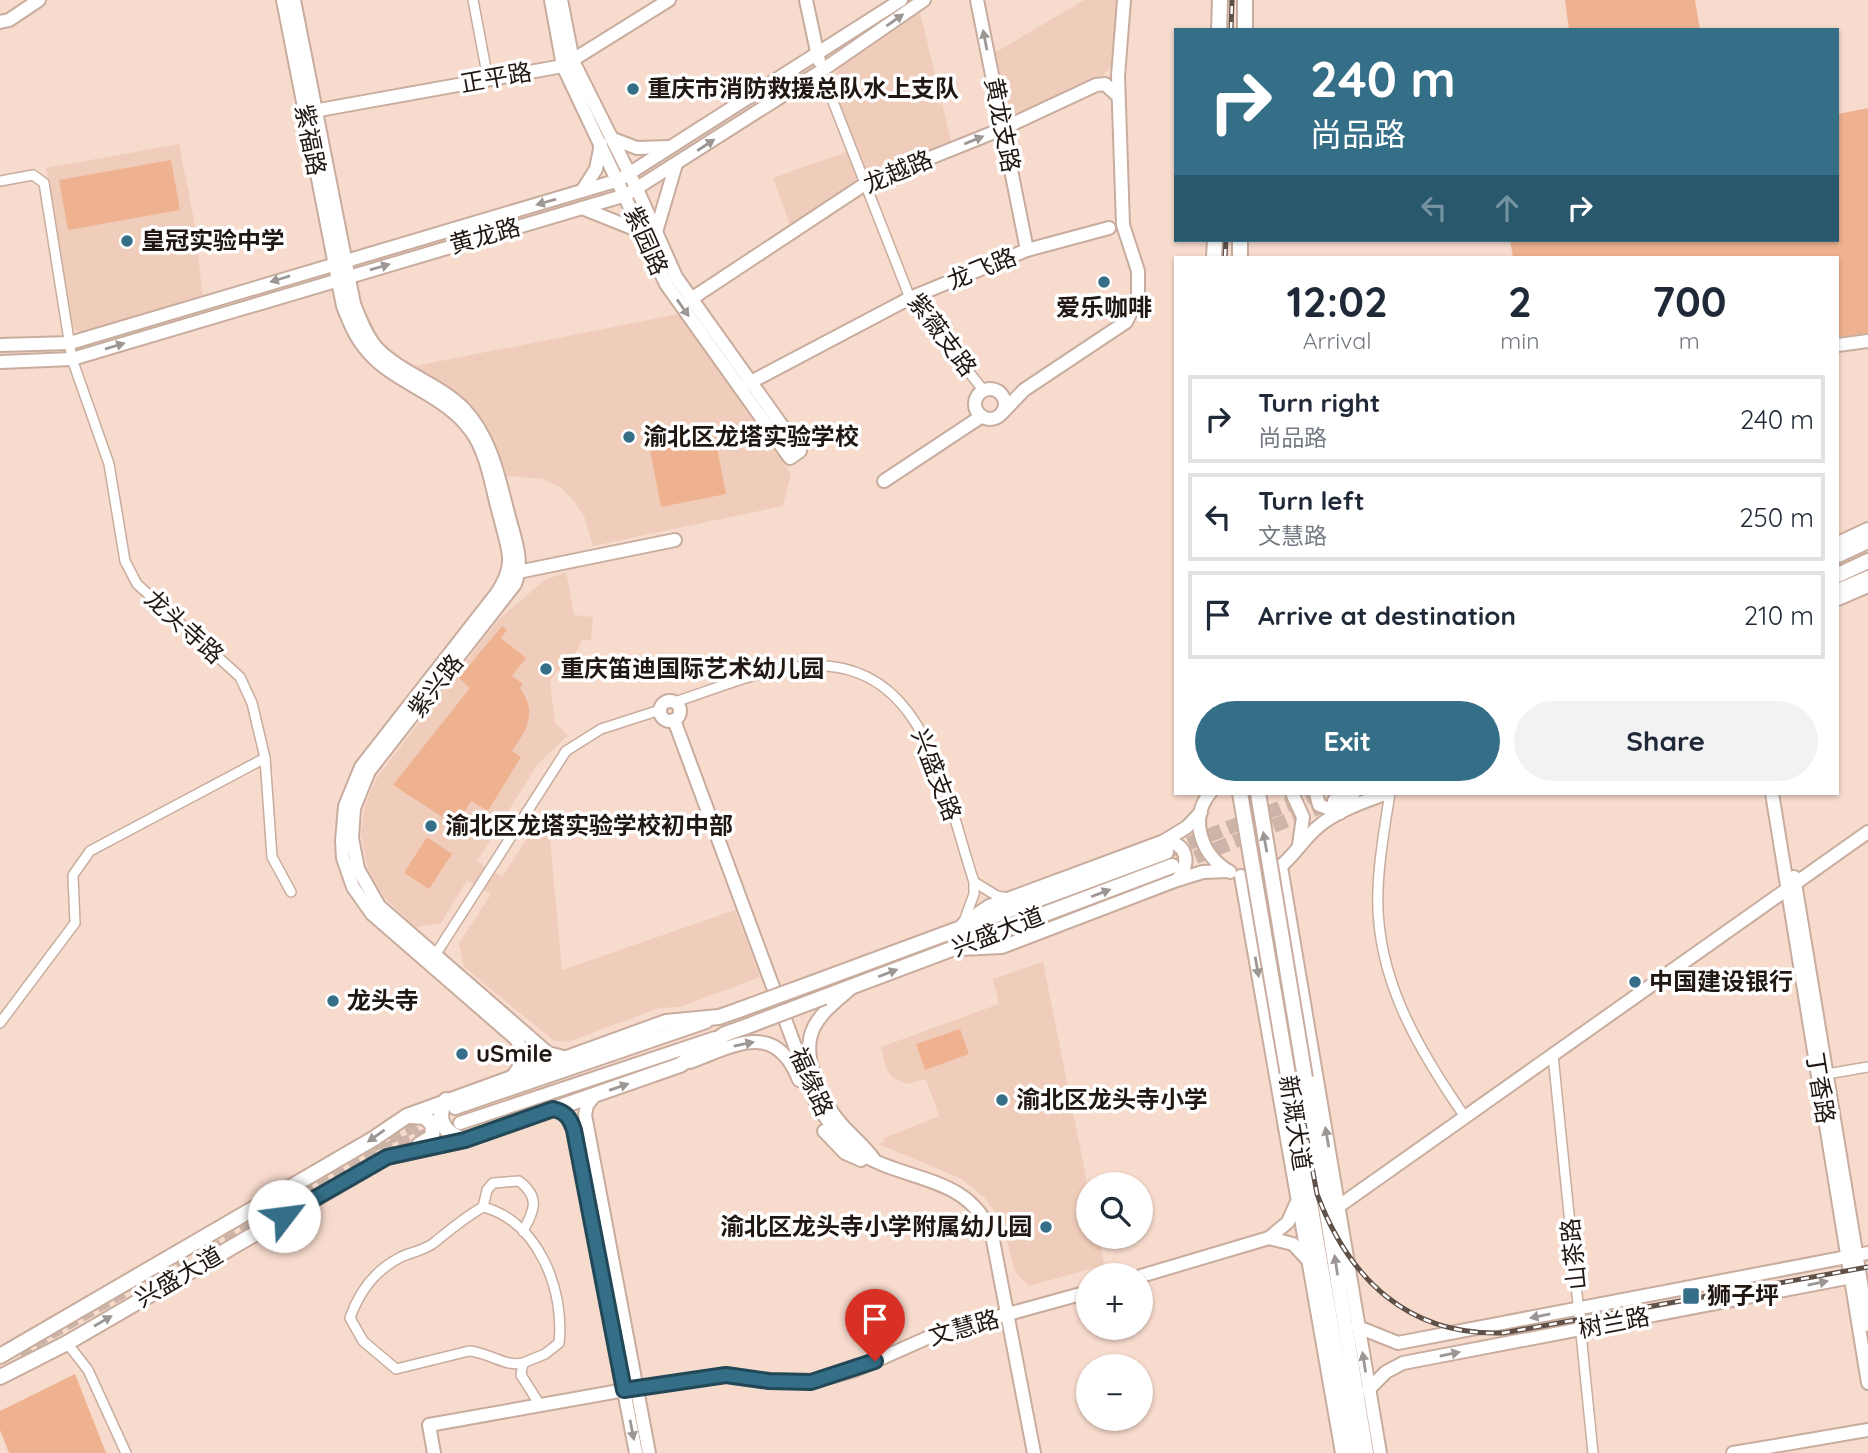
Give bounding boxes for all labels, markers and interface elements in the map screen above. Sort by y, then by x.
one-way arrow [886,13,904,27]
one-way arrow [979,29,990,51]
text: 240 m [1310,48,1456,109]
street label: 正平路 [458,56,534,98]
icon: right [1195,56,1286,147]
place label: 重庆市消防救援总队水上支队 [647,73,959,103]
street label: 黄龙支路 [979,75,1027,175]
marker: 重庆市消防救援总队水上支队 [625,81,641,97]
street label: 紫福路 [289,102,333,178]
text: 尚品路 [1310,114,1406,154]
one-way arrow [964,134,985,145]
one-way arrow [696,139,715,152]
street label: 龙越路 [859,143,937,199]
icon: left [1415,189,1453,227]
icon: ahead [1488,189,1526,227]
icon: right [1561,189,1599,227]
one-way arrow [535,197,556,207]
street label: 紫园路 [619,202,675,280]
street label: 黄龙路 [446,211,523,259]
place label: 皇冠实验中学 [141,225,285,255]
marker: 皇冠实验中学 [119,233,135,249]
street label: 龙飞路 [943,241,1021,295]
one-way arrow [370,261,391,271]
one-way arrow [269,274,290,284]
marker: 爱乐咖啡 [1096,274,1112,290]
text: 12:02 [1286,275,1388,328]
text: 2 [1508,275,1532,328]
text: 700 [1652,275,1727,328]
street label: 紫薇支路 [902,287,984,382]
place label: 爱乐咖啡 [1056,292,1152,322]
one-way arrow [676,299,690,317]
text: Arrival [1303,326,1372,355]
text: min [1500,326,1539,355]
text: m [1679,326,1700,355]
one-way arrow [105,341,126,351]
text: Turn right [1258,386,1380,419]
icon: right [1199,400,1237,438]
text: 240 m [1740,403,1814,436]
place label: 渝北区龙塔实验学校 [643,421,859,451]
text: 尚品路 [1258,423,1327,452]
marker: 渝北区龙塔实验学校 [621,429,637,445]
text: Turn left [1258,484,1365,517]
icon: left [1199,498,1237,536]
text: 250 m [1739,501,1814,534]
text: 文慧路 [1258,521,1327,550]
street label: 龙头寺路 [139,583,230,670]
icon: arrive [1199,596,1237,634]
text: Arrive at destination [1258,599,1516,632]
text: 210 m [1744,599,1814,632]
street label: 紫兴路 [401,648,469,723]
place label: 重庆笛迪国际艺术幼儿园 [560,653,824,683]
marker: 重庆笛迪国际艺术幼儿园 [538,661,554,677]
button: Exit [1195,701,1500,781]
button: Share [1514,701,1818,781]
street label: 兴盛支路 [906,724,968,825]
place label: 渝北区龙塔实验学校初中部 [445,810,733,840]
marker: 渝北区龙塔实验学校初中部 [423,818,439,834]
one-way arrow [1259,831,1270,853]
one-way arrow [1090,887,1111,898]
street label: 兴盛大道 [947,900,1048,962]
one-way arrow [1252,957,1263,979]
place label: 中国建设银行 [1649,966,1793,996]
one-way arrow [878,968,899,979]
marker: 中国建设银行 [1627,974,1643,990]
place label: 龙头寺 [347,985,419,1015]
marker: 龙头寺 [325,993,341,1009]
place label: uSmile [476,1038,553,1068]
one-way arrow [733,1039,755,1050]
street label: 福缘路 [784,1043,840,1121]
marker: uSmile [454,1046,470,1062]
street label: 丁香路 [1801,1050,1841,1126]
street label: 新溉大道 [1274,1073,1318,1173]
one-way arrow [608,1081,629,1092]
place label: 渝北区龙头寺小学 [1016,1084,1208,1114]
marker: 渝北区龙头寺小学 [994,1092,1010,1108]
one-way arrow [1321,1126,1332,1148]
one-way arrow [367,1129,385,1143]
map controls [1076,1172,1153,1431]
button: search [1076,1172,1153,1249]
position arrow [247,1179,321,1253]
place label: 渝北区龙头寺小学附属幼儿园 [720,1211,1032,1241]
street label: 山茶路 [1554,1217,1592,1291]
marker: 渝北区龙头寺小学附属幼儿园 [1038,1219,1054,1235]
street label: 兴盛大道 [129,1239,228,1313]
one-way arrow [1330,1254,1341,1276]
button: + [1076,1263,1153,1340]
one-way arrow [1807,1278,1829,1289]
place label: 狮子坪 [1707,1280,1779,1310]
marker: 狮子坪 [1681,1286,1701,1306]
pin [845,1289,905,1361]
icon: arrive [856,1300,894,1338]
street label: 树兰路 [1576,1300,1652,1344]
street label: 文慧路 [925,1303,1002,1351]
one-way arrow [1529,1310,1551,1321]
one-way arrow [94,1315,113,1328]
one-way arrow [1439,1348,1461,1359]
one-way arrow [1358,1351,1369,1373]
button: − [1076,1354,1153,1431]
one-way arrow [626,1419,637,1441]

